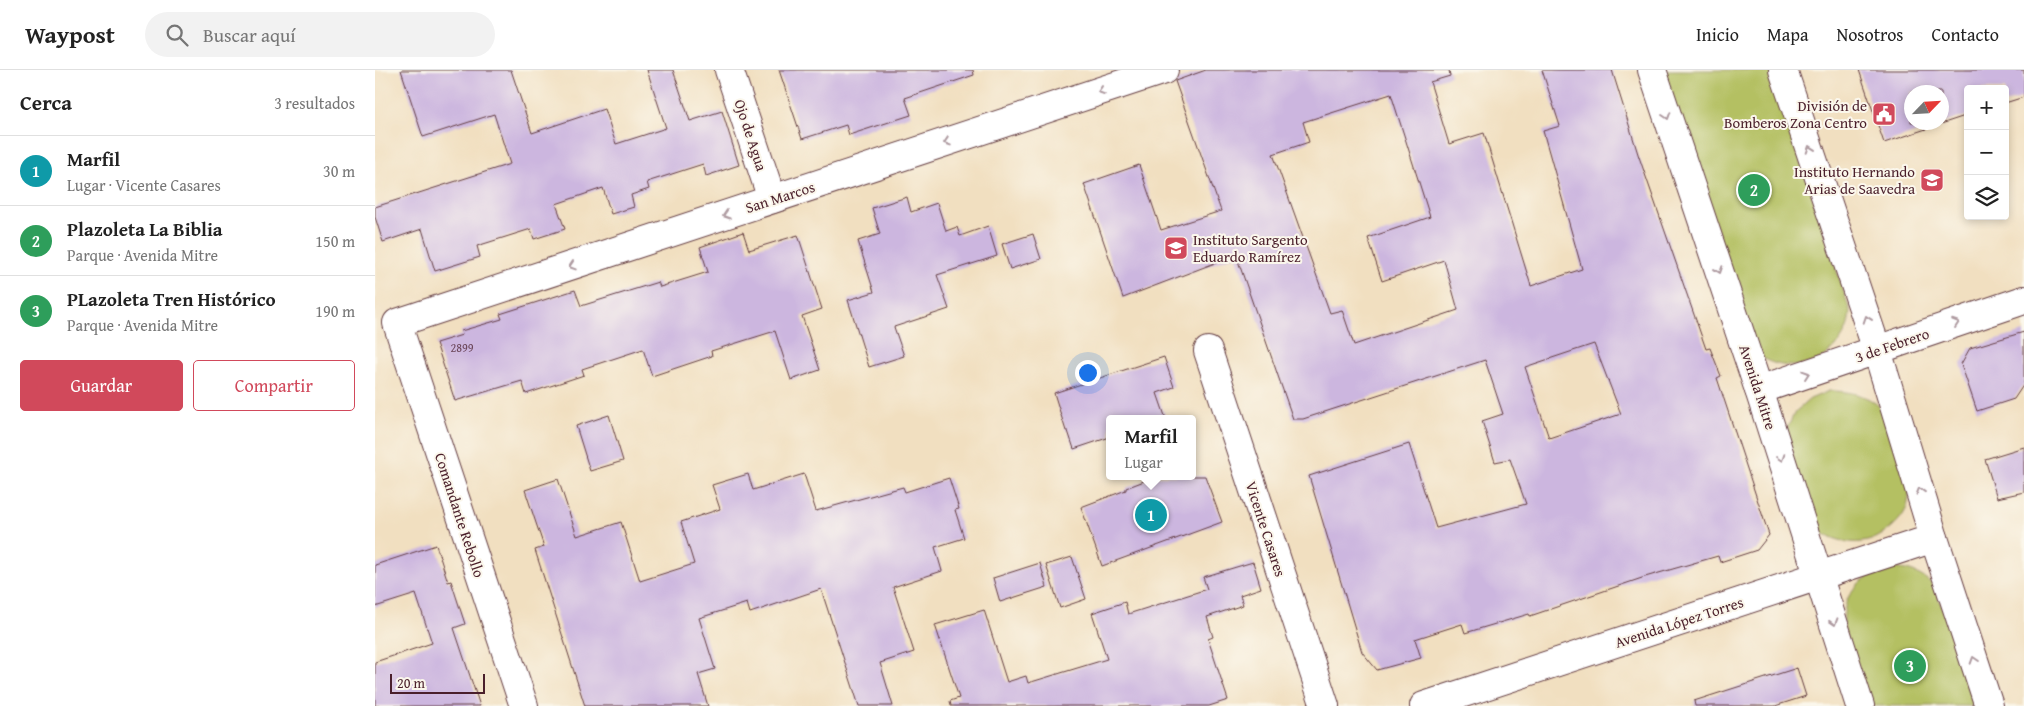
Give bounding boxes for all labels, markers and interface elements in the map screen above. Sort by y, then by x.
search box [145,12,495,57]
text: Waypost [25,17,115,52]
icon: search [163,21,191,49]
text: Buscar aquí [203,21,296,49]
text: Inicio [1696,21,1739,48]
text: Mapa [1767,21,1808,48]
text: Nosotros [1836,21,1904,48]
text: Contacto [1932,21,1999,48]
one-way arrow [1097,85,1106,95]
north arrow [1904,85,1949,130]
map controls [1964,85,2009,220]
button: + [1964,85,2009,130]
text: Cerca [20,87,72,118]
text: 3 resultados [274,91,355,115]
place label: División de Bomberos Zona Centro [1724,95,1867,133]
street label: Ojo de Agua [730,96,772,174]
public building icon: División de Bomberos Zona Centro [1871,101,1897,127]
one-way arrow [1661,112,1671,120]
button: − [1964,130,2009,175]
one-way arrow [943,136,951,146]
text: Marfil [67,145,120,173]
one-way arrow [1805,145,1815,153]
text: 1 [32,159,40,183]
text: 30 m [323,159,355,183]
place label: Instituto Hernando Arias de Saavedra [1794,161,1915,199]
school or university icon: Instituto Hernando Arias de Saavedra [1919,167,1945,193]
pin: 2 [1738,171,1770,209]
text: Lugar · Vicente Casares [67,173,221,197]
button: layers [1964,175,2009,220]
street label: San Marcos [743,176,817,218]
one-way arrow [722,209,731,219]
text: Plazoleta La Biblia [67,215,223,243]
text: 2 [32,229,40,253]
text: 150 m [315,229,355,253]
place label: Instituto Sargento Eduardo Ramírez [1193,229,1308,267]
school or university icon: Instituto Sargento Eduardo Ramírez [1163,235,1189,261]
text: Parque · Avenida Mitre [67,243,218,267]
one-way arrow [568,260,576,270]
one-way arrow [1713,266,1723,274]
text: PLazoleta Tren Histórico [67,285,276,313]
text: 3 [32,299,40,323]
text: 190 m [315,299,355,323]
text: Parque · Avenida Mitre [67,313,218,337]
one-way arrow [1863,316,1873,324]
one-way arrow [1952,319,1960,329]
street label: 3 de Febrero [1852,322,1932,367]
house number: 2899 [450,339,474,356]
street label: Avenida Mitre [1734,342,1782,432]
button: Guardar [20,360,183,411]
button: Compartir [193,360,355,411]
your location [1075,360,1101,386]
one-way arrow [1801,370,1809,380]
popup [1106,415,1196,480]
text: Marfil [1124,422,1178,450]
street label: Comandante Rebollo [430,450,490,580]
text: Lugar [1124,450,1163,474]
one-way arrow [1776,453,1786,461]
street label: Vicente Casares [1241,479,1291,579]
one-way arrow [1915,488,1925,496]
pin: 1 [1135,496,1167,534]
street label: Avenida López Torres [1612,591,1746,653]
one-way arrow [1828,618,1838,626]
pin: 3 [1894,647,1926,685]
one-way arrow [1969,656,1979,664]
scale bar [390,671,485,694]
text: 20 m [397,673,425,693]

